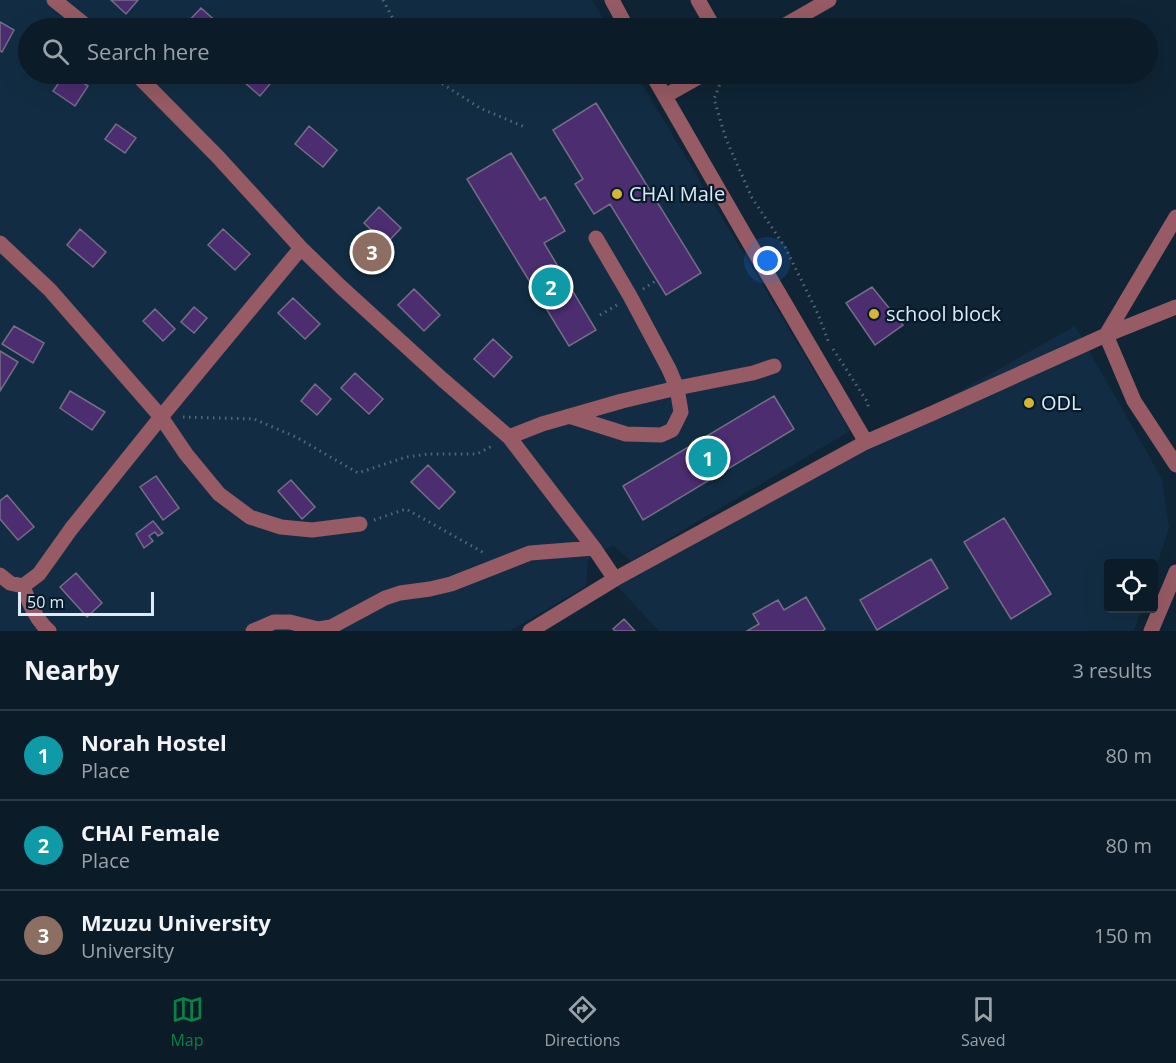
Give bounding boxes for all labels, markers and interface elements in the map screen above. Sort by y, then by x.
search box [18,18,1158,84]
icon: search [39,35,72,68]
text: Search here [87,36,210,66]
place label: CHAI Male [629,180,725,207]
marker: CHAI Male [610,187,624,201]
pin: 3 [352,230,392,274]
your location [753,246,782,275]
pin: 2 [532,264,570,310]
place label: school block [886,300,1002,327]
marker: school block [867,307,881,321]
place label: ODL [1041,389,1082,416]
marker: ODL [1022,396,1036,410]
pin: 1 [688,436,728,480]
map controls [1104,559,1158,613]
button: locate [1104,559,1158,613]
scale bar [18,589,154,616]
text: 50 m [27,591,64,613]
text: Nearby [24,652,119,688]
text: 3 results [1072,657,1152,684]
text: Norah Hostel [81,727,227,757]
text: 1 [38,742,49,769]
text: 80 m [1105,742,1152,769]
text: Place [81,757,130,784]
text: CHAI Female [81,817,220,847]
text: 2 [38,832,49,859]
text: 80 m [1105,832,1152,859]
text: Place [81,847,130,874]
text: Mzuzu University [81,907,271,937]
text: 3 [38,922,49,949]
text: 150 m [1094,922,1152,949]
text: University [81,937,174,964]
tab: Map [170,993,204,1051]
tab: Directions [544,993,620,1051]
tab: Saved [961,993,1006,1051]

